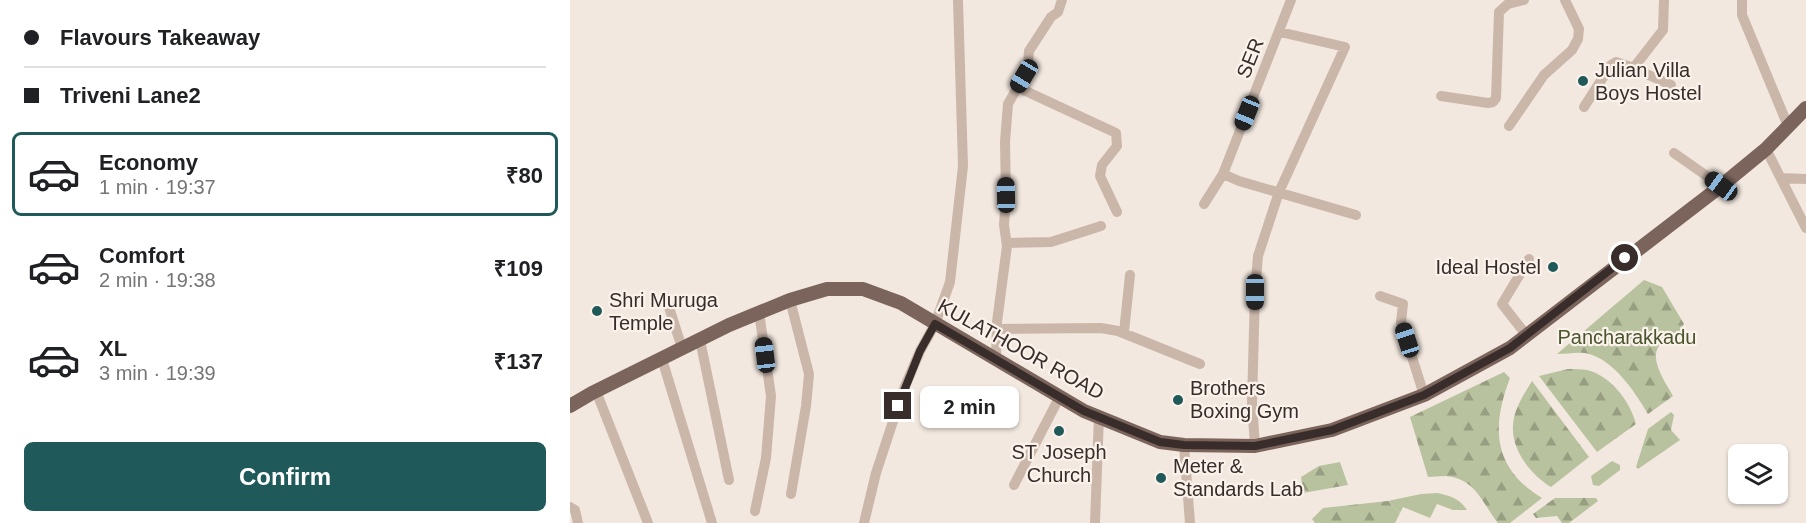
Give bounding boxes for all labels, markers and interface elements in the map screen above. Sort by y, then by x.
text: Flavours Takeaway [60,25,260,50]
street label: SER [1232,35,1268,81]
car [1007,56,1041,96]
place label: Julian Villa Boys Hostel [1595,59,1702,104]
marker: Julian Villa Boys Hostel [1576,74,1590,88]
text: Triveni Lane2 [60,83,201,108]
car [1232,93,1262,133]
icon: car [27,147,81,201]
text: Economy [99,150,198,175]
text: ₹80 [506,163,543,188]
car [1701,168,1741,204]
text: 1 min · 19:37 [99,176,216,198]
car [997,177,1015,213]
icon: car [27,240,81,294]
text: Comfort [99,243,185,268]
route start [1611,244,1638,271]
text: ₹109 [494,256,543,281]
place label: Ideal Hostel [1435,256,1541,278]
marker: Ideal Hostel [1546,260,1560,274]
text: 2 min · 19:38 [99,269,216,291]
car [1246,274,1264,310]
place label: Shri Muruga Temple [609,289,719,334]
street label: KULATHOOR ROAD [934,294,1108,404]
marker: Shri Muruga Temple [590,304,604,318]
car [1393,320,1421,360]
park label: Pancharakkadu [1558,326,1696,348]
icon: car [27,333,81,387]
text: XL [99,336,127,361]
car [754,336,776,374]
text: ₹137 [494,349,543,374]
text: 3 min · 19:39 [99,362,216,384]
place label: Brothers Boxing Gym [1190,377,1299,422]
callout: 2 min [919,385,1018,427]
route end [884,392,911,419]
marker: Brothers Boxing Gym [1171,393,1185,407]
text: 2 min [943,396,996,418]
marker: ST Joseph Church [1052,424,1066,438]
place label: ST Joseph Church [1011,441,1107,486]
button: Confirm [24,442,546,511]
map controls [1728,444,1788,504]
button: layers [1728,444,1788,504]
place label: Meter & Standards Lab [1173,455,1303,500]
marker: Meter & Standards Lab [1154,471,1168,485]

